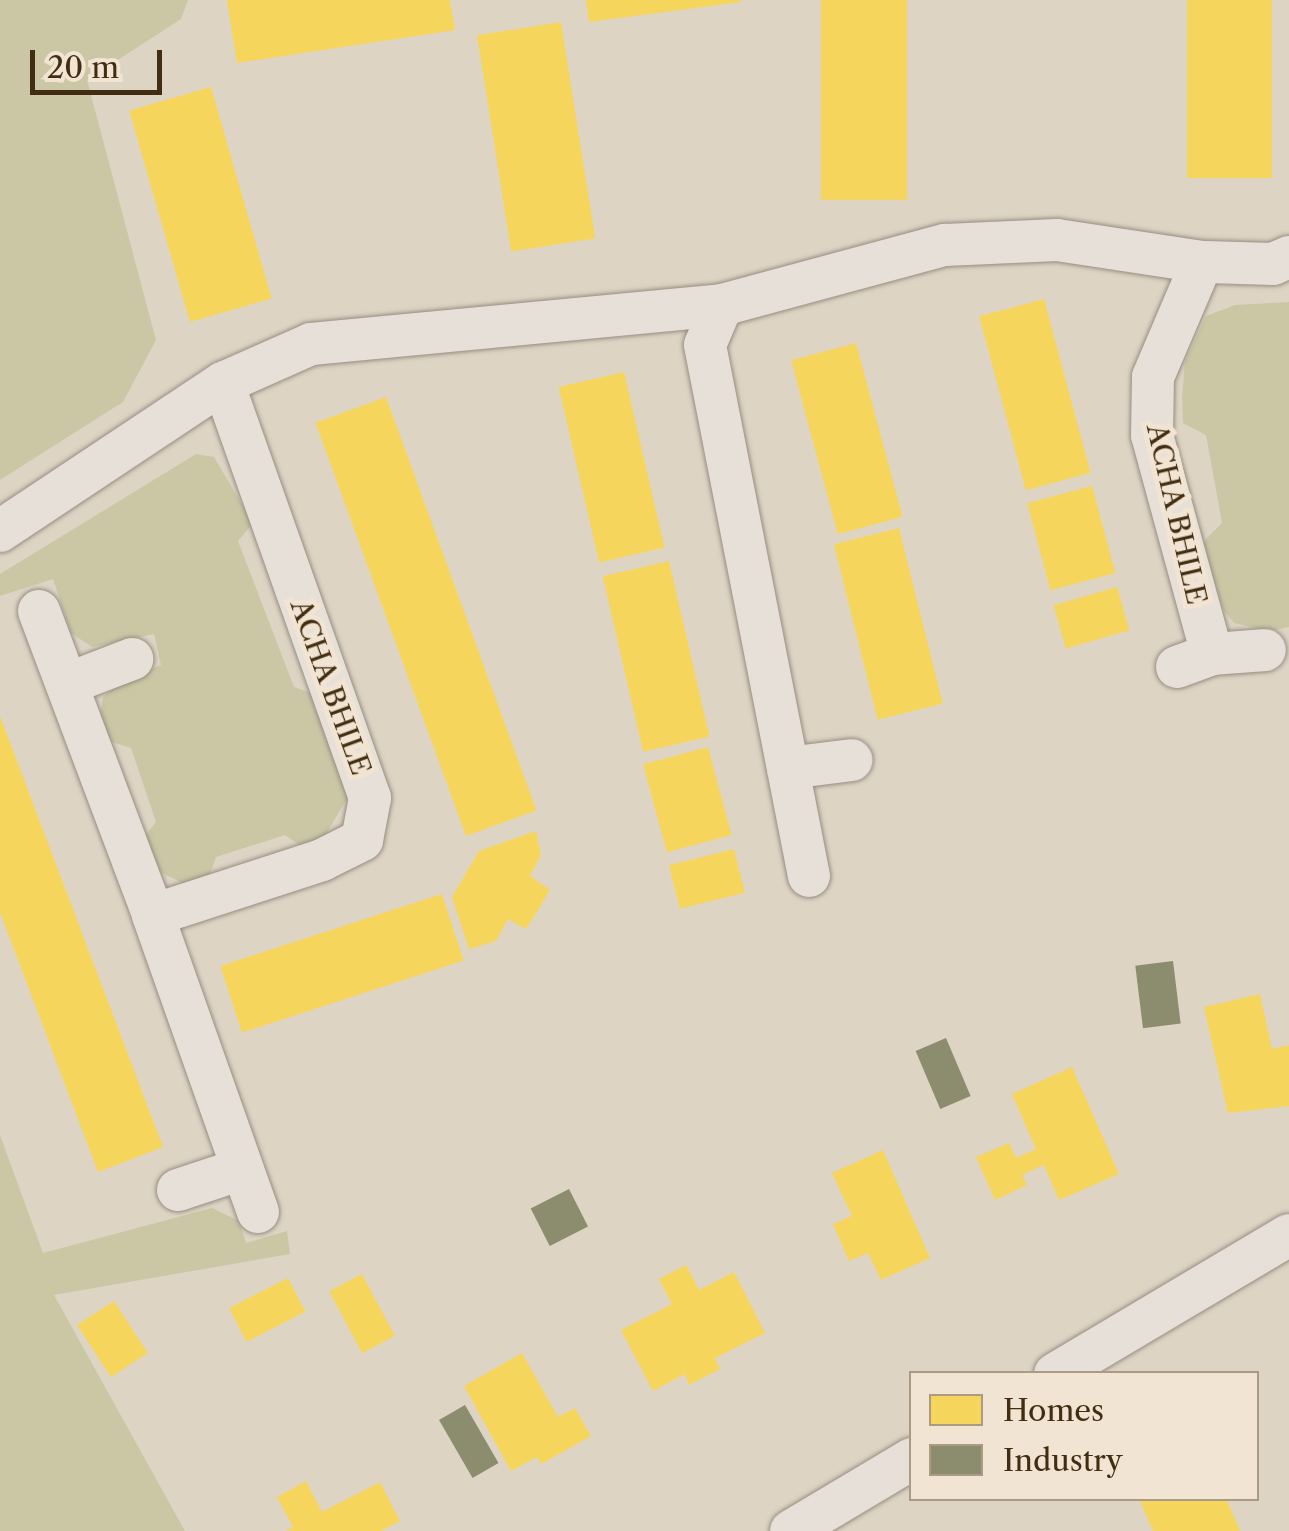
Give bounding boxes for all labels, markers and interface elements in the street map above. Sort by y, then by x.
scale bar [35,30,168,92]
text: 20 m [47,49,119,86]
street label: ACHA BHILE [1140,420,1214,608]
street label: ACHA BHILE [284,594,378,780]
legend [909,1371,1259,1501]
text: Homes [1003,1392,1104,1429]
text: Industry [1003,1442,1123,1479]

